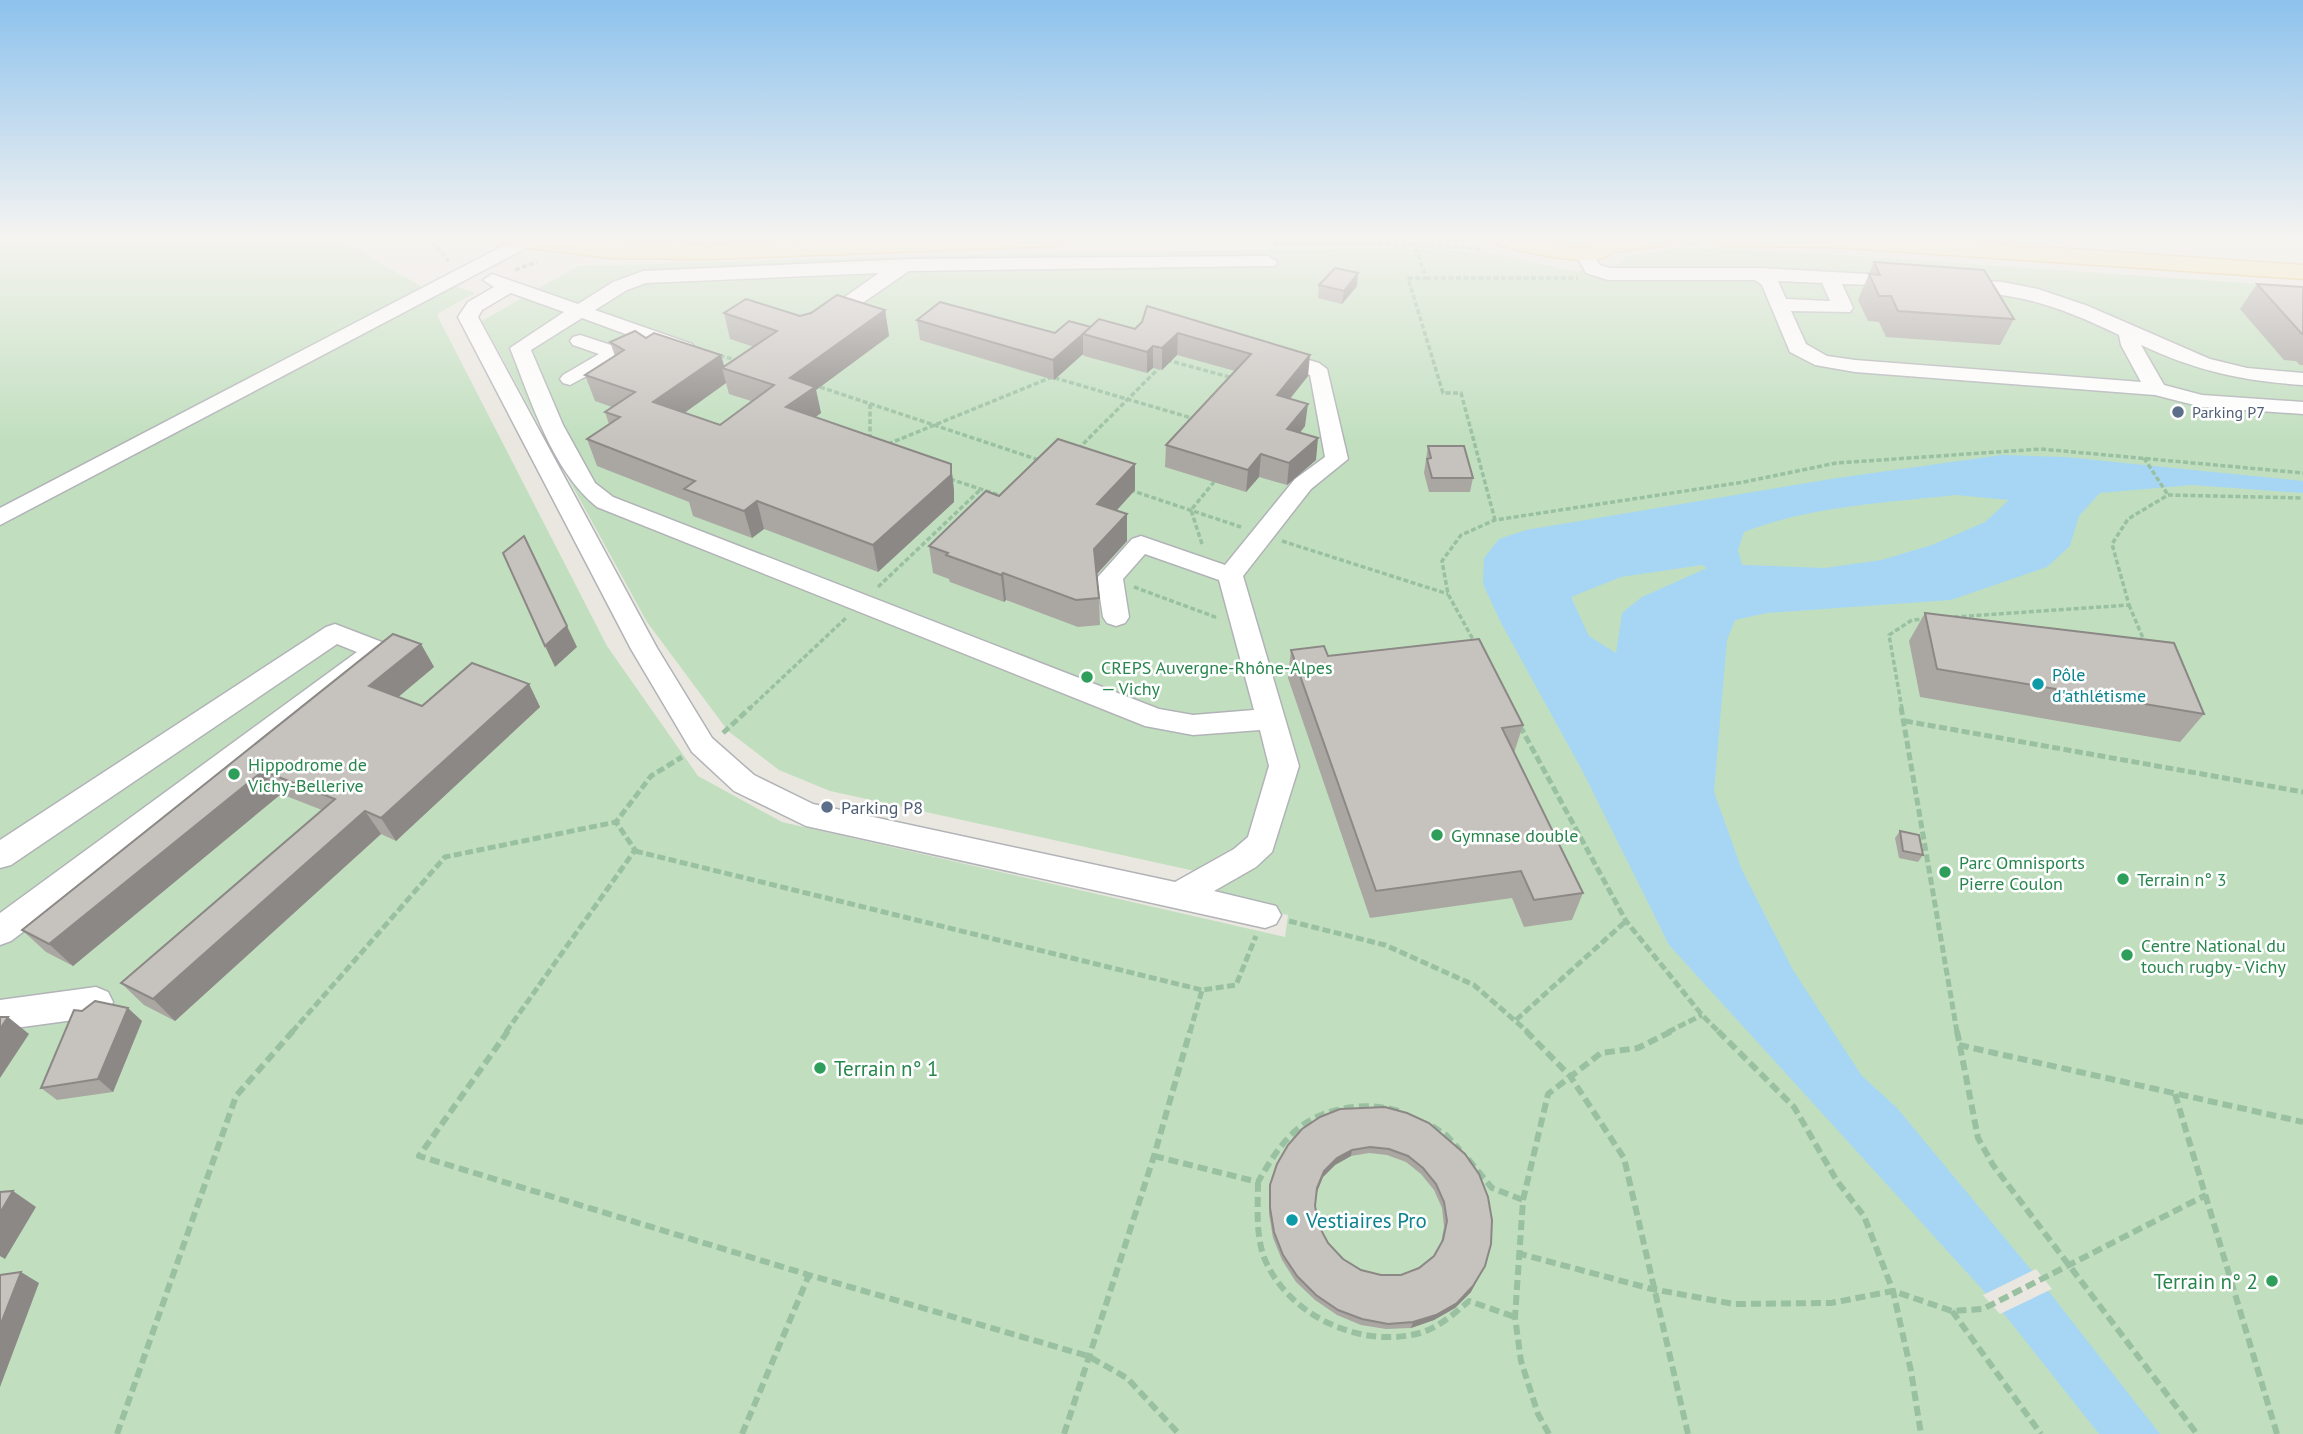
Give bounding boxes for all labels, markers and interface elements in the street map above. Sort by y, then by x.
place label: Parking P7 [2192,402,2265,422]
marker: Parking P7 [2170,404,2186,420]
place label: CREPS Auvergne-Rhône-Alpes — Vichy [1101,656,1333,700]
place label: Pôle d'athlétisme [2052,663,2146,707]
marker: CREPS Auvergne-Rhône-Alpes — Vichy [1079,669,1095,685]
marker: Pôle d'athlétisme [2030,676,2046,692]
place label: Hippodrome de Vichy-Bellerive [247,753,367,797]
marker: Hippodrome de Vichy-Bellerive [226,766,242,782]
place label: Parking P8 [841,796,923,819]
marker: Parking P8 [819,799,835,815]
place label: Gymnase double [1451,824,1578,847]
marker: Gymnase double [1429,827,1445,843]
place label: Parc Omnisports Pierre Coulon [1959,851,2085,895]
marker: Parc Omnisports Pierre Coulon [1937,864,1953,880]
place label: Terrain n° 3 [2137,868,2227,891]
marker: Terrain n° 3 [2115,871,2131,887]
place label: Centre National du touch rugby - Vichy [2141,934,2286,978]
marker: Centre National du touch rugby - Vichy [2119,947,2135,963]
place label: Terrain n° 1 [834,1055,939,1082]
marker: Terrain n° 1 [812,1060,828,1076]
place label: Vestiaires Pro [1305,1207,1427,1234]
marker: Vestiaires Pro [1284,1212,1300,1228]
place label: Terrain n° 2 [2153,1268,2258,1295]
marker: Terrain n° 2 [2264,1273,2280,1289]

